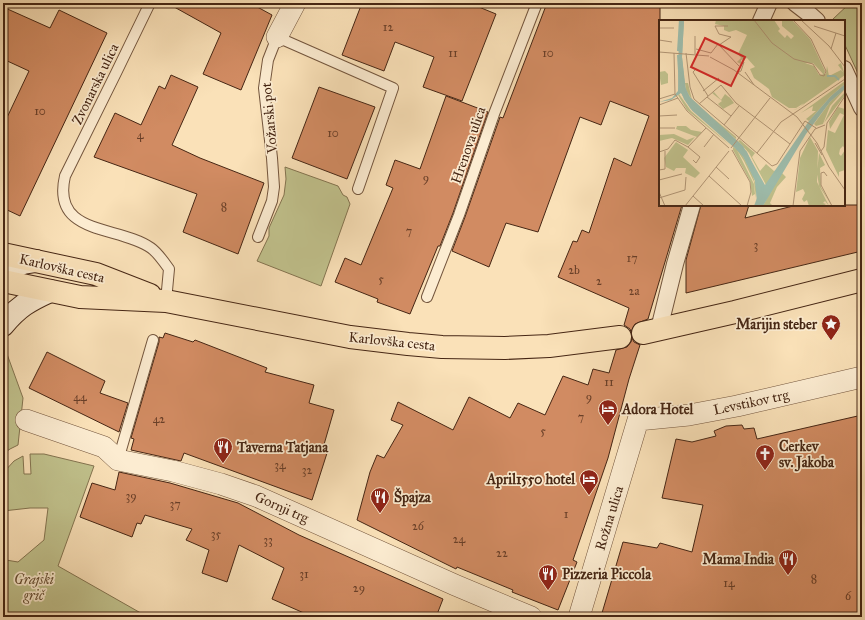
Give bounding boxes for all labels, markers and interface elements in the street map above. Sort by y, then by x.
house number: 12 [383,20,393,34]
inset map [659,20,845,206]
street label: Zvonarska ulica [68,41,122,128]
house number: 11 [448,46,458,60]
house number: 10 [542,46,554,60]
street label: Vožarski pot [258,82,281,155]
house number: 10 [34,104,46,118]
street label: Hrenova ulica [447,104,490,186]
house number: 10 [327,126,339,140]
house number: 4 [137,128,144,142]
house number: 9 [423,171,429,185]
house number: 8 [221,200,227,214]
house number: 7 [406,224,412,238]
house number: 3 [754,238,759,252]
street label: Karlovška cesta [18,250,106,287]
house number: 17 [626,251,638,265]
house number: 2b [568,263,580,277]
house number: 5 [378,272,384,286]
house number: 2 [596,274,602,288]
house number: 2a [629,284,640,298]
place icon: Marijin steber [820,313,842,341]
place label: Marijin steber [736,316,818,334]
street label: Karlovška cesta [348,329,436,354]
house number: 11 [604,375,614,389]
street label: Levstikov trg [712,386,791,419]
house number: 44 [73,390,87,404]
house number: 9 [586,390,592,404]
hotel icon: Adora Hotel [597,398,619,426]
place label: Adora Hotel [621,401,695,418]
house number: 7 [578,410,584,424]
house number: 42 [153,412,165,426]
house number: 5 [540,424,546,438]
restaurant icon: Taverna Tatjana [212,436,234,464]
place label: Cerkev sv. Jakoba [779,438,835,472]
place label: Taverna Tatjana [236,439,329,457]
church icon: Cerkev sv. Jakoba [754,443,776,471]
house number: 34 [274,458,286,472]
house number: 32 [302,463,312,477]
hotel icon: April1550 hotel [578,468,600,496]
place label: April1550 hotel [486,471,576,489]
street label: Rožna ulica [592,484,627,553]
restaurant icon: Špajza [369,486,391,514]
place label: Špajza [394,487,432,507]
street label: Gornji trg [252,488,312,527]
house number: 39 [125,489,137,503]
house number: 37 [169,497,181,511]
house number: 1 [564,507,569,521]
house number: 26 [412,519,425,533]
house number: 35 [211,527,222,541]
house number: 24 [453,532,466,546]
house number: 33 [263,533,273,547]
house number: 22 [496,546,508,560]
restaurant icon: Mama India [777,548,799,576]
place label: Mama India [703,551,775,568]
restaurant icon: Pizzeria Piccola [537,563,559,591]
place label: Pizzeria Piccola [562,566,652,583]
house number: 31 [299,567,309,581]
park label: Grajski grič [14,571,54,604]
house number: 8 [811,572,817,586]
house number: 14 [723,576,735,590]
house number: 29 [353,581,365,595]
house number: 6 [845,589,852,603]

